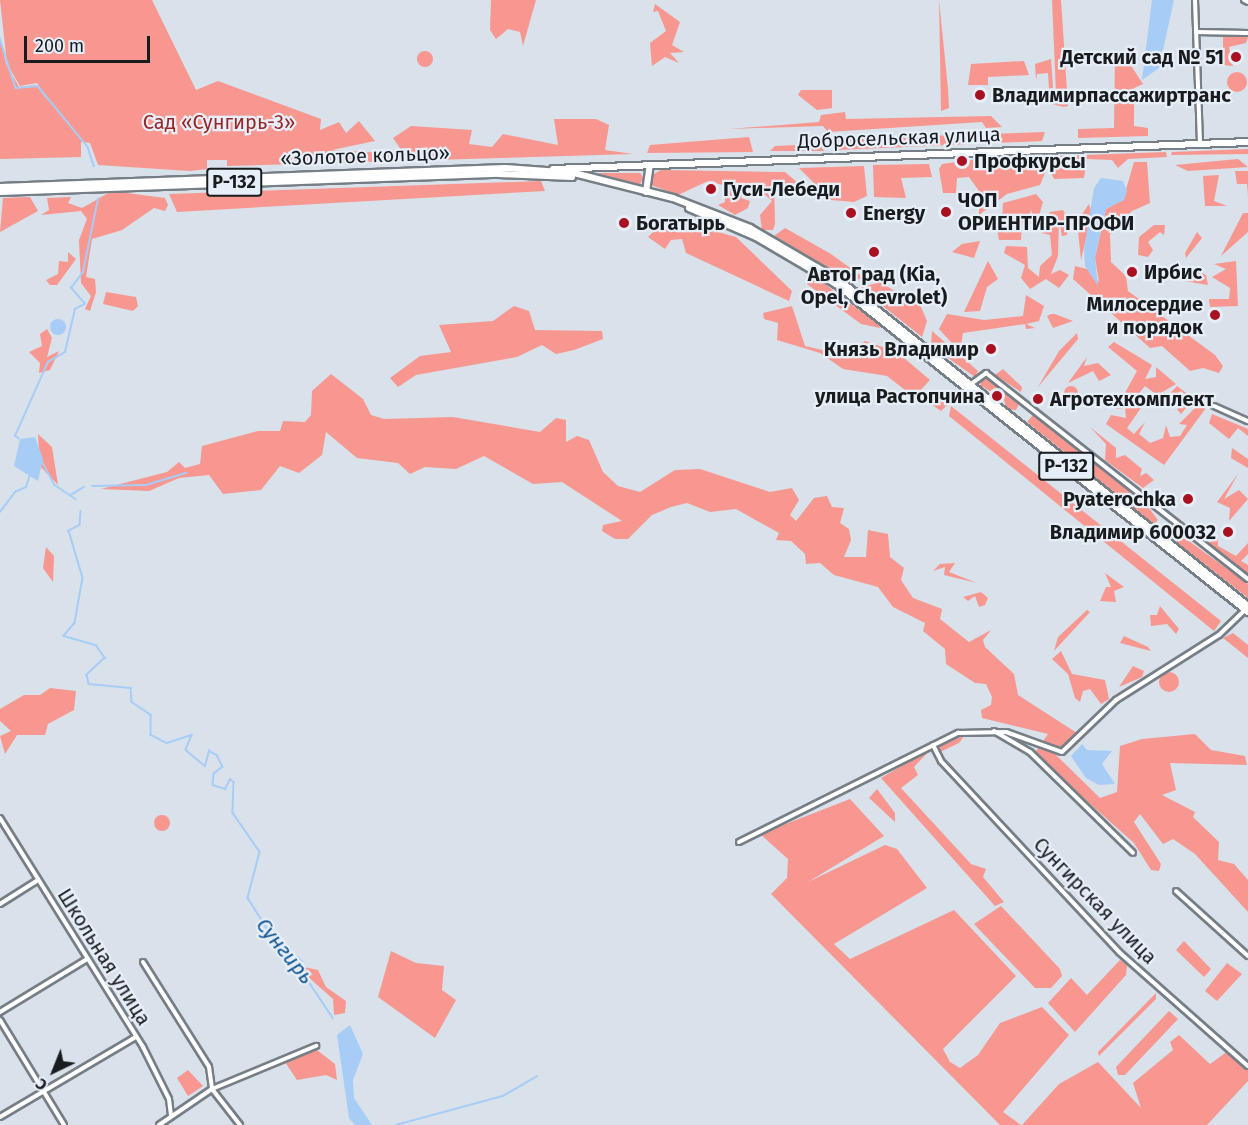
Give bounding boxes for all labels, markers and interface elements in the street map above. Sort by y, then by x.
scale bar [27,24,153,62]
text: 200 m [35,35,84,57]
place label: Детский сад № 51 [1061,45,1224,69]
marker: Детский сад № 51 [1229,50,1243,64]
place label: Владимирпассажиртранс [992,83,1231,107]
marker: Владимирпассажиртранс [973,88,987,102]
park label: Сад «Сунгирь-3» [143,110,295,134]
street label: Добросельская улица [797,122,1001,154]
street label: «Золотое кольцо» [280,141,450,171]
place label: Профкурсы [974,149,1086,173]
marker: Профкурсы [955,154,969,168]
road number: Р-132 [206,167,262,197]
place label: Гуси-Лебеди [723,177,840,201]
marker: Гуси-Лебеди [704,182,718,196]
place label: ЧОП ОРИЕНТИР-ПРОФИ [958,189,1134,236]
place label: Energy [863,201,925,225]
marker: ЧОП ОРИЕНТИР-ПРОФИ [939,205,953,219]
marker: Energy [844,206,858,220]
place label: Богатырь [636,211,725,235]
marker: Богатырь [617,216,631,230]
marker: АвтоГрад (Kia, Opel, Chevrolet) [867,245,881,259]
place label: Ирбис [1144,260,1202,284]
place label: АвтоГрад (Kia, Opel, Chevrolet) [801,262,947,309]
marker: Ирбис [1125,265,1139,279]
place label: Милосердие и порядок [1086,292,1203,339]
marker: Милосердие и порядок [1208,308,1222,322]
place label: Князь Владимир [824,337,979,361]
marker: Князь Владимир [984,342,998,356]
place label: улица Растопчина [815,384,985,408]
place label: Агротехкомплект [1050,387,1214,411]
marker: улица Растопчина [990,389,1004,403]
marker: Агротехкомплект [1031,392,1045,406]
road number: Р-132 [1038,451,1094,481]
place label: Pyaterochka [1063,487,1176,511]
marker: Pyaterochka [1181,492,1195,506]
place label: Владимир 600032 [1050,520,1216,544]
marker: Владимир 600032 [1221,525,1235,539]
street label: Сунгирская улица [1028,833,1162,969]
street label: Школьная улица [52,884,156,1030]
water label: Сунгирь [251,913,319,989]
north arrow [24,1041,84,1101]
text: С [32,1074,51,1095]

